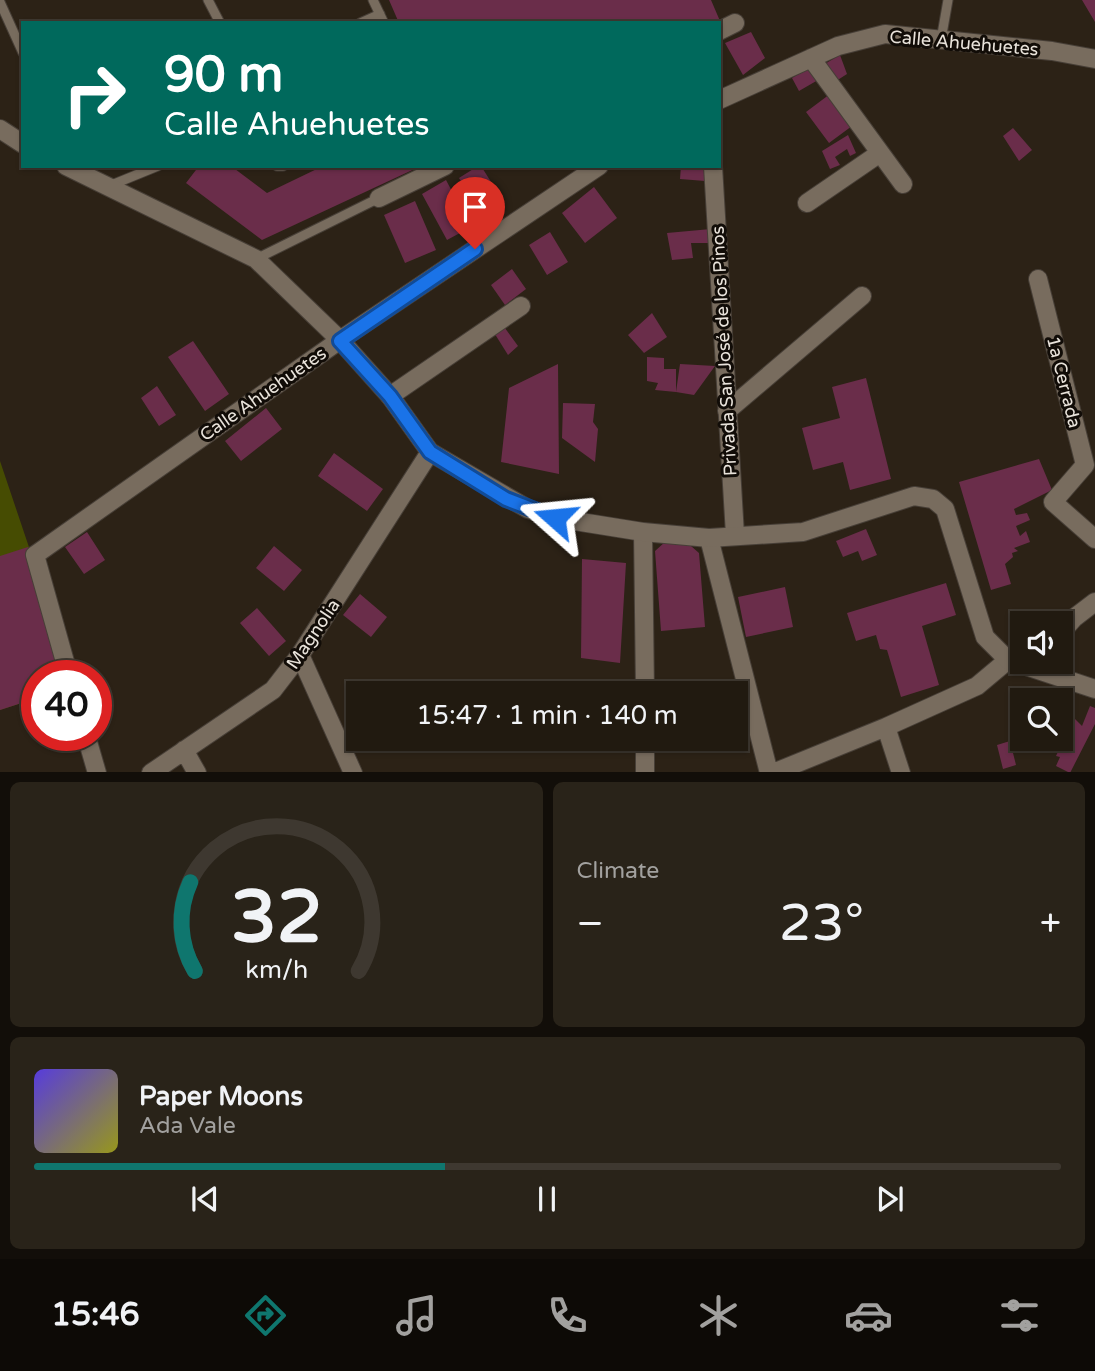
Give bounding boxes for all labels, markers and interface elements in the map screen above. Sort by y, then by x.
street label: Calle Ahuehuetes [889,26,1039,60]
text: 90 m [164,46,283,105]
icon: right [49,49,140,140]
text: Calle Ahuehuetes [164,106,430,144]
pin [445,177,505,249]
icon: arrive [456,188,494,226]
street label: Privada San José de los Pinos [706,225,742,477]
street label: 1a Cerrada [1042,334,1086,430]
street label: Calle Ahuehuetes [195,342,331,446]
position arrow [518,481,592,555]
street label: Magnolia [282,595,344,673]
map controls [1010,611,1073,751]
button: sound [1010,611,1073,674]
speed limit sign: 40 [21,660,112,751]
button: search [1010,688,1073,751]
text: 15:47 · 1 min · 140 m [416,700,678,731]
text: Climate [577,857,659,885]
text: 32 [231,874,322,962]
text: 23° [779,892,864,955]
text: − [577,901,604,947]
text: + [1040,901,1061,947]
text: km/h [245,954,308,984]
text: Paper Moons [139,1081,303,1112]
text: Ada Vale [139,1112,236,1140]
icon: previous [186,1180,224,1218]
icon: pause [528,1180,566,1218]
icon: next [871,1180,909,1218]
icon: directions [241,1291,290,1340]
icon: music [392,1291,441,1340]
icon: phone [543,1291,592,1340]
icon: climate [694,1291,743,1340]
icon: car [844,1291,893,1340]
icon: filters [995,1291,1044,1340]
text: 15:46 [51,1296,140,1334]

